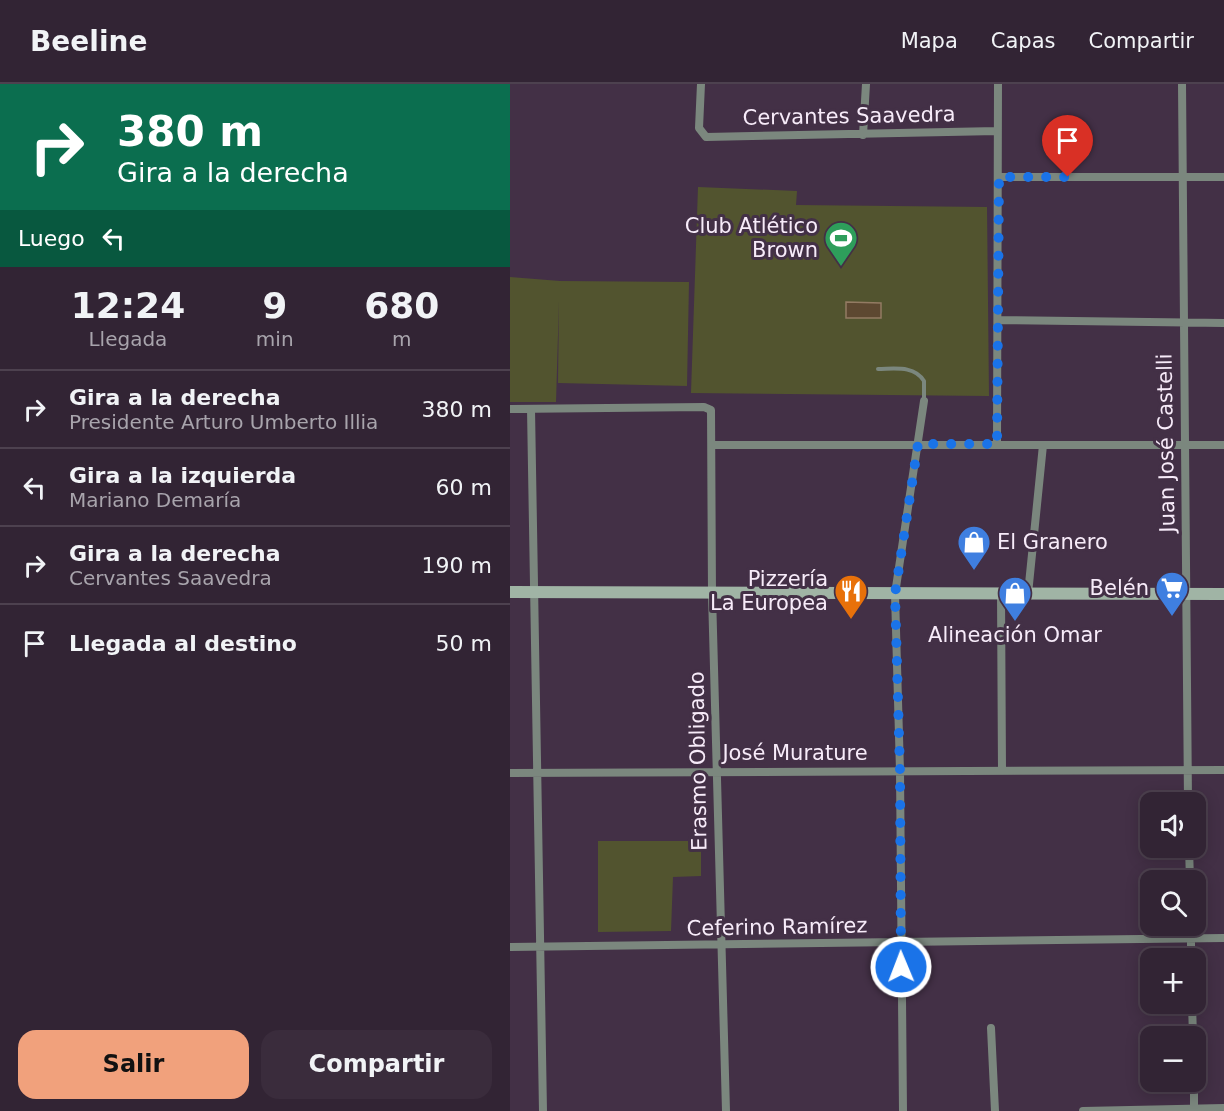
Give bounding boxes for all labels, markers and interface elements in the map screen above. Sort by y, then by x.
text: Beeline [30,25,147,58]
text: Mapa [901,29,958,53]
text: Capas [991,29,1055,53]
text: Compartir [1088,29,1194,53]
street label: Cervantes Saavedra [742,102,956,130]
text: 380 m [117,107,263,156]
icon: right [18,108,96,186]
pin [1042,115,1093,177]
icon: arrive [1051,124,1084,157]
text: Gira a la derecha [117,157,349,188]
place label: Club Atlético Brown [685,214,818,262]
sports icon: Club Atlético Brown [823,220,859,267]
icon: left [97,222,130,255]
text: Luego [18,226,85,251]
text: 12:24 [71,285,185,326]
text: 9 [262,285,287,326]
text: 680 [364,285,439,326]
text: Llegada [88,327,167,351]
text: min [256,327,294,351]
text: m [392,327,412,351]
street label: Juan José Castelli [1152,353,1180,535]
text: Gira a la derecha [69,385,281,410]
icon: right [18,393,51,426]
text: 380 m [422,397,492,422]
text: Presidente Arturo Umberto Illia [69,410,378,434]
text: Gira a la izquierda [69,463,296,488]
icon: left [18,471,51,504]
text: 60 m [436,475,492,500]
text: Mariano Demaría [69,488,241,512]
shop icon: El Granero [956,524,992,571]
place label: El Granero [997,530,1108,554]
text: Gira a la derecha [69,541,281,566]
icon: right [18,549,51,582]
text: 190 m [422,553,492,578]
text: Cervantes Saavedra [69,566,272,590]
place label: Pizzería La Europea [710,567,828,615]
supermarket icon: Belén [1154,570,1190,617]
restaurant icon: Pizzería La Europea [833,573,869,620]
shop icon: Alineación Omar [997,575,1033,622]
place label: Belén [1090,576,1149,600]
place label: Alineación Omar [928,623,1102,647]
icon: arrive [18,627,51,660]
text: Llegada al destino [69,631,297,656]
text: 50 m [436,631,492,656]
street label: Erasmo Obligado [684,671,712,851]
street label: José Murature [720,741,868,765]
map controls [1140,792,1206,1092]
button: sound [1140,792,1206,858]
button: search [1140,870,1206,936]
street label: Ceferino Ramírez [686,913,868,941]
position arrow [869,935,933,999]
button: + [1140,948,1206,1014]
button: − [1140,1026,1206,1092]
button: Salir [18,1030,249,1099]
button: Compartir [261,1030,492,1099]

